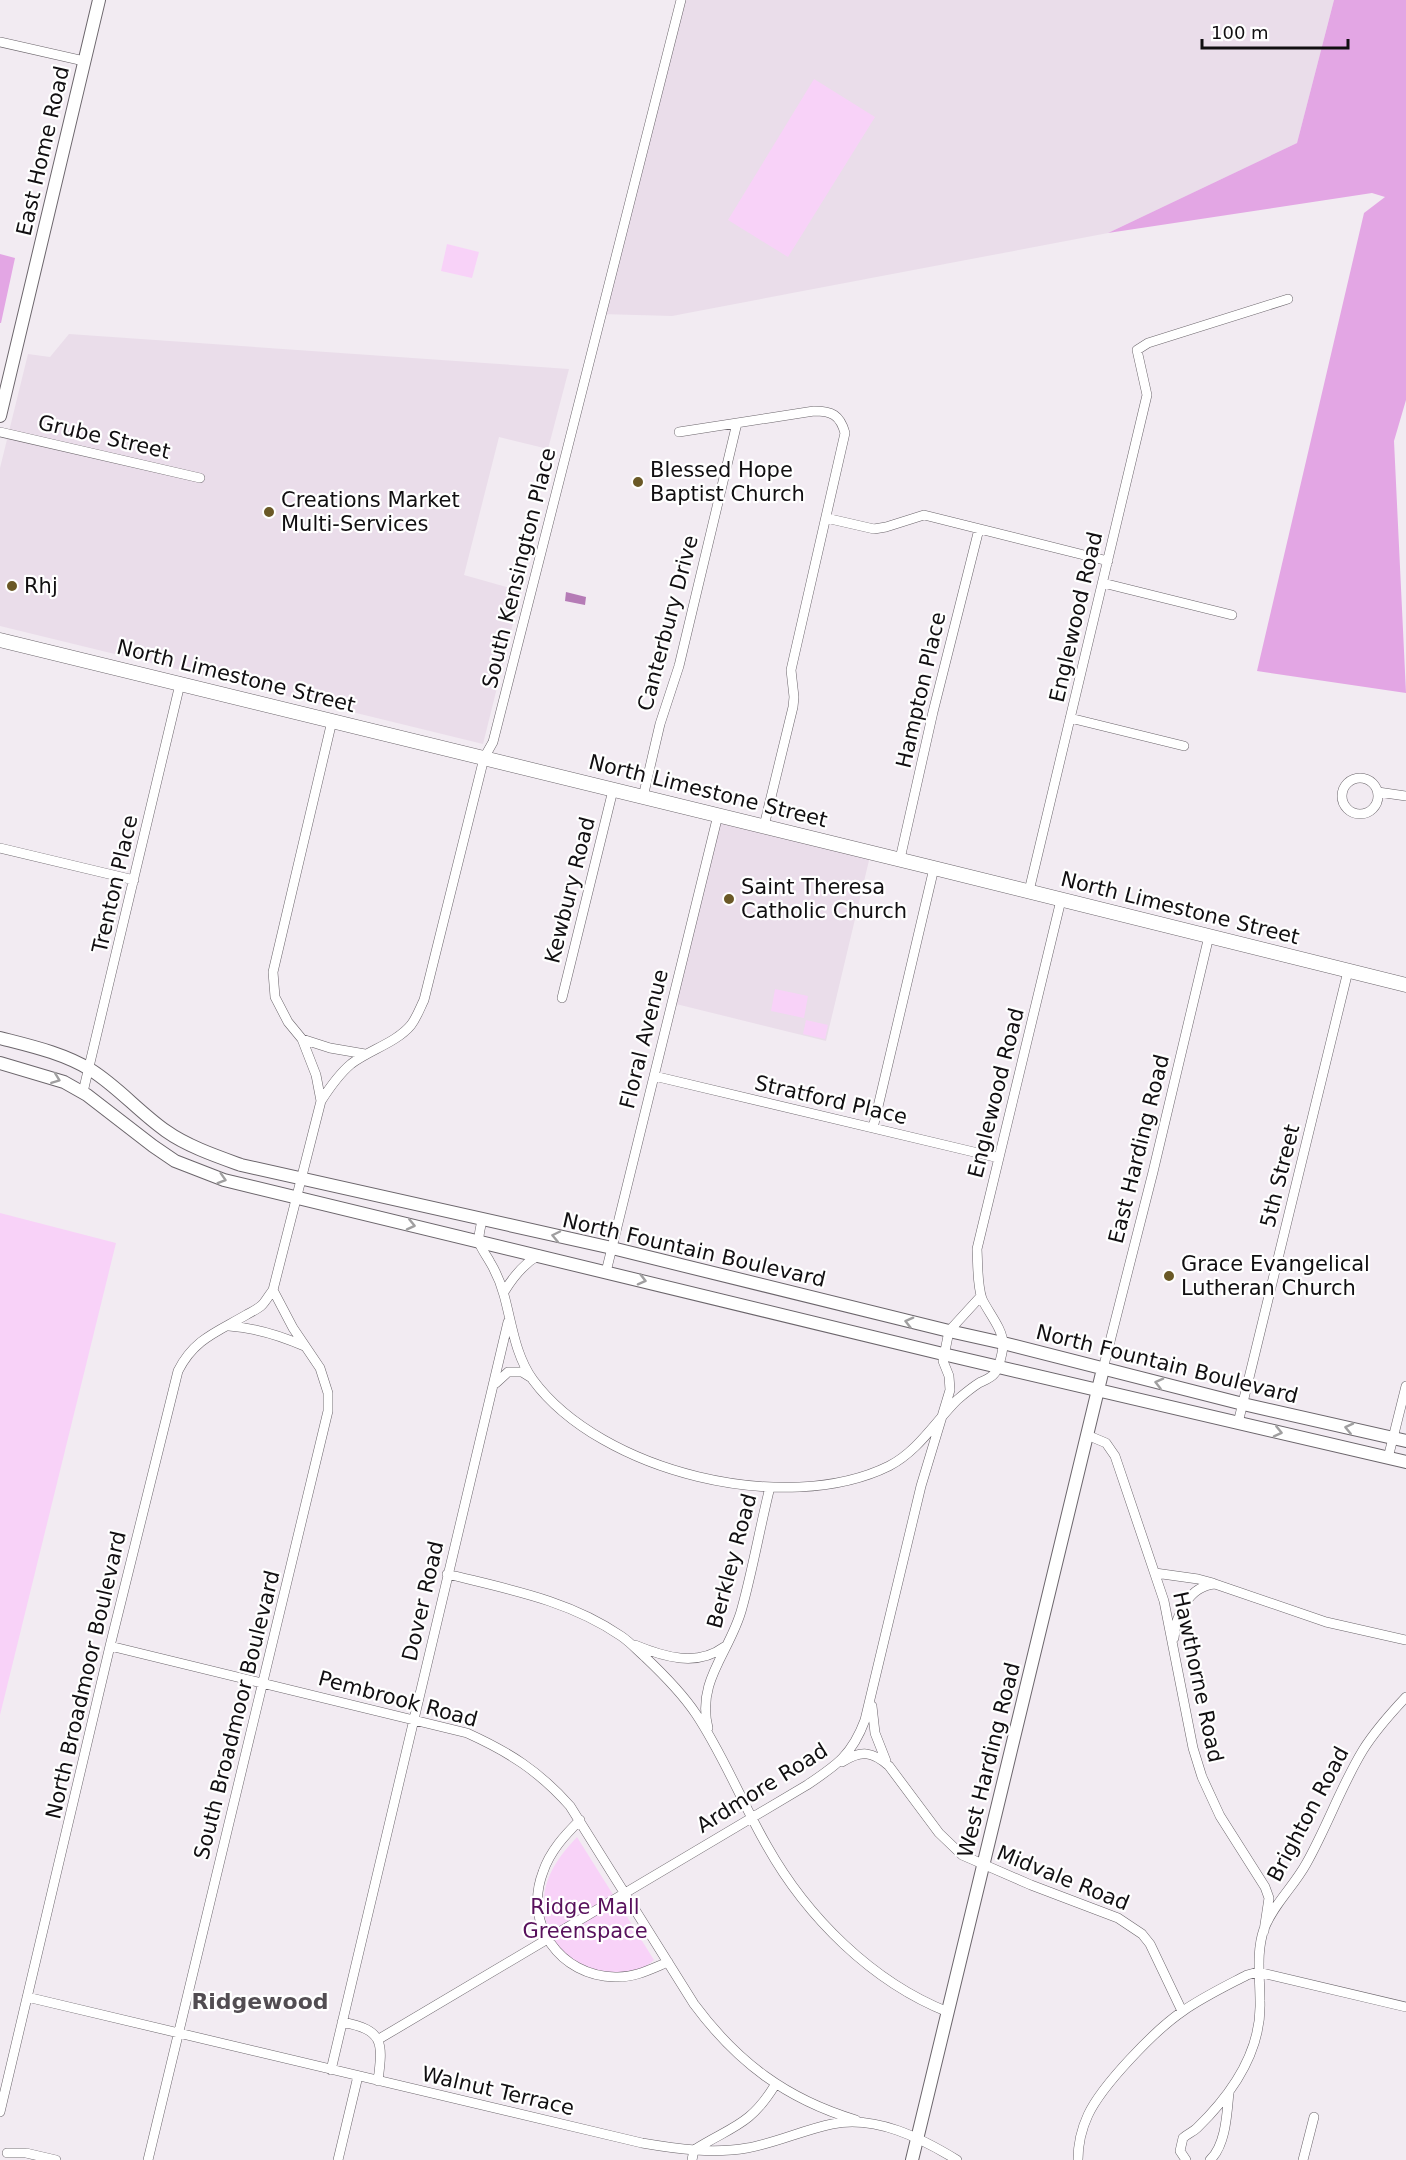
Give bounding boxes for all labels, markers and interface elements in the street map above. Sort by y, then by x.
scale bar [1202,12,1348,50]
text: 100 m [1211,22,1269,43]
street label: East Home Road [12,64,74,238]
street label: Grube Street [36,410,172,464]
street label: South Kensington Place [477,445,561,691]
place label: Blessed Hope Baptist Church [650,458,805,506]
marker: Blessed Hope Baptist Church [631,475,645,489]
place label: Creations Market Multi-Services [281,488,460,536]
marker: Creations Market Multi-Services [262,505,276,519]
street label: Englewood Road [1045,529,1107,705]
street label: Canterbury Drive [633,532,703,714]
place label: Rhj [24,574,58,598]
marker: Rhj [5,579,19,593]
street label: Hampton Place [891,610,951,770]
street label: North Limestone Street [114,635,358,717]
street label: North Limestone Street [586,750,830,832]
street label: Trenton Place [87,813,143,956]
street label: Kewbury Road [540,814,600,966]
street label: North Limestone Street [1058,867,1302,949]
place label: Saint Theresa Catholic Church [741,875,907,923]
marker: Saint Theresa Catholic Church [722,892,736,906]
street label: Floral Avenue [615,967,673,1111]
street label: Englewood Road [963,1006,1029,1180]
street label: East Harding Road [1104,1052,1174,1246]
street label: Stratford Place [752,1071,910,1129]
one-way arrow [50,1072,61,1084]
street label: 5th Street [1256,1122,1304,1230]
one-way arrow [216,1172,227,1184]
street label: North Fountain Boulevard [560,1208,828,1292]
one-way arrow [406,1218,416,1231]
one-way arrow [551,1230,561,1243]
place label: Grace Evangelical Lutheran Church [1181,1252,1370,1300]
marker: Grace Evangelical Lutheran Church [1162,1269,1176,1283]
one-way arrow [636,1273,646,1286]
one-way arrow [904,1316,914,1329]
street label: North Fountain Boulevard [1033,1320,1301,1408]
one-way arrow [1154,1378,1164,1391]
one-way arrow [1344,1423,1354,1436]
one-way arrow [1272,1425,1282,1438]
street label: Berkley Road [702,1491,762,1631]
street label: North Broadmoor Boulevard [41,1529,131,1821]
street label: Dover Road [398,1539,448,1663]
street label: South Broadmoor Boulevard [189,1568,285,1862]
street label: Hawthorne Road [1168,1589,1228,1765]
street label: West Harding Road [953,1660,1025,1860]
street label: Pembrook Road [316,1666,480,1732]
street label: Ardmore Road [692,1738,832,1838]
street label: Brighton Road [1262,1742,1354,1886]
street label: Midvale Road [993,1841,1133,1915]
park label: Ridge Mall Greenspace [522,1895,648,1943]
district label: Ridgewood [191,1989,329,2014]
street label: Walnut Terrace [419,2062,577,2120]

